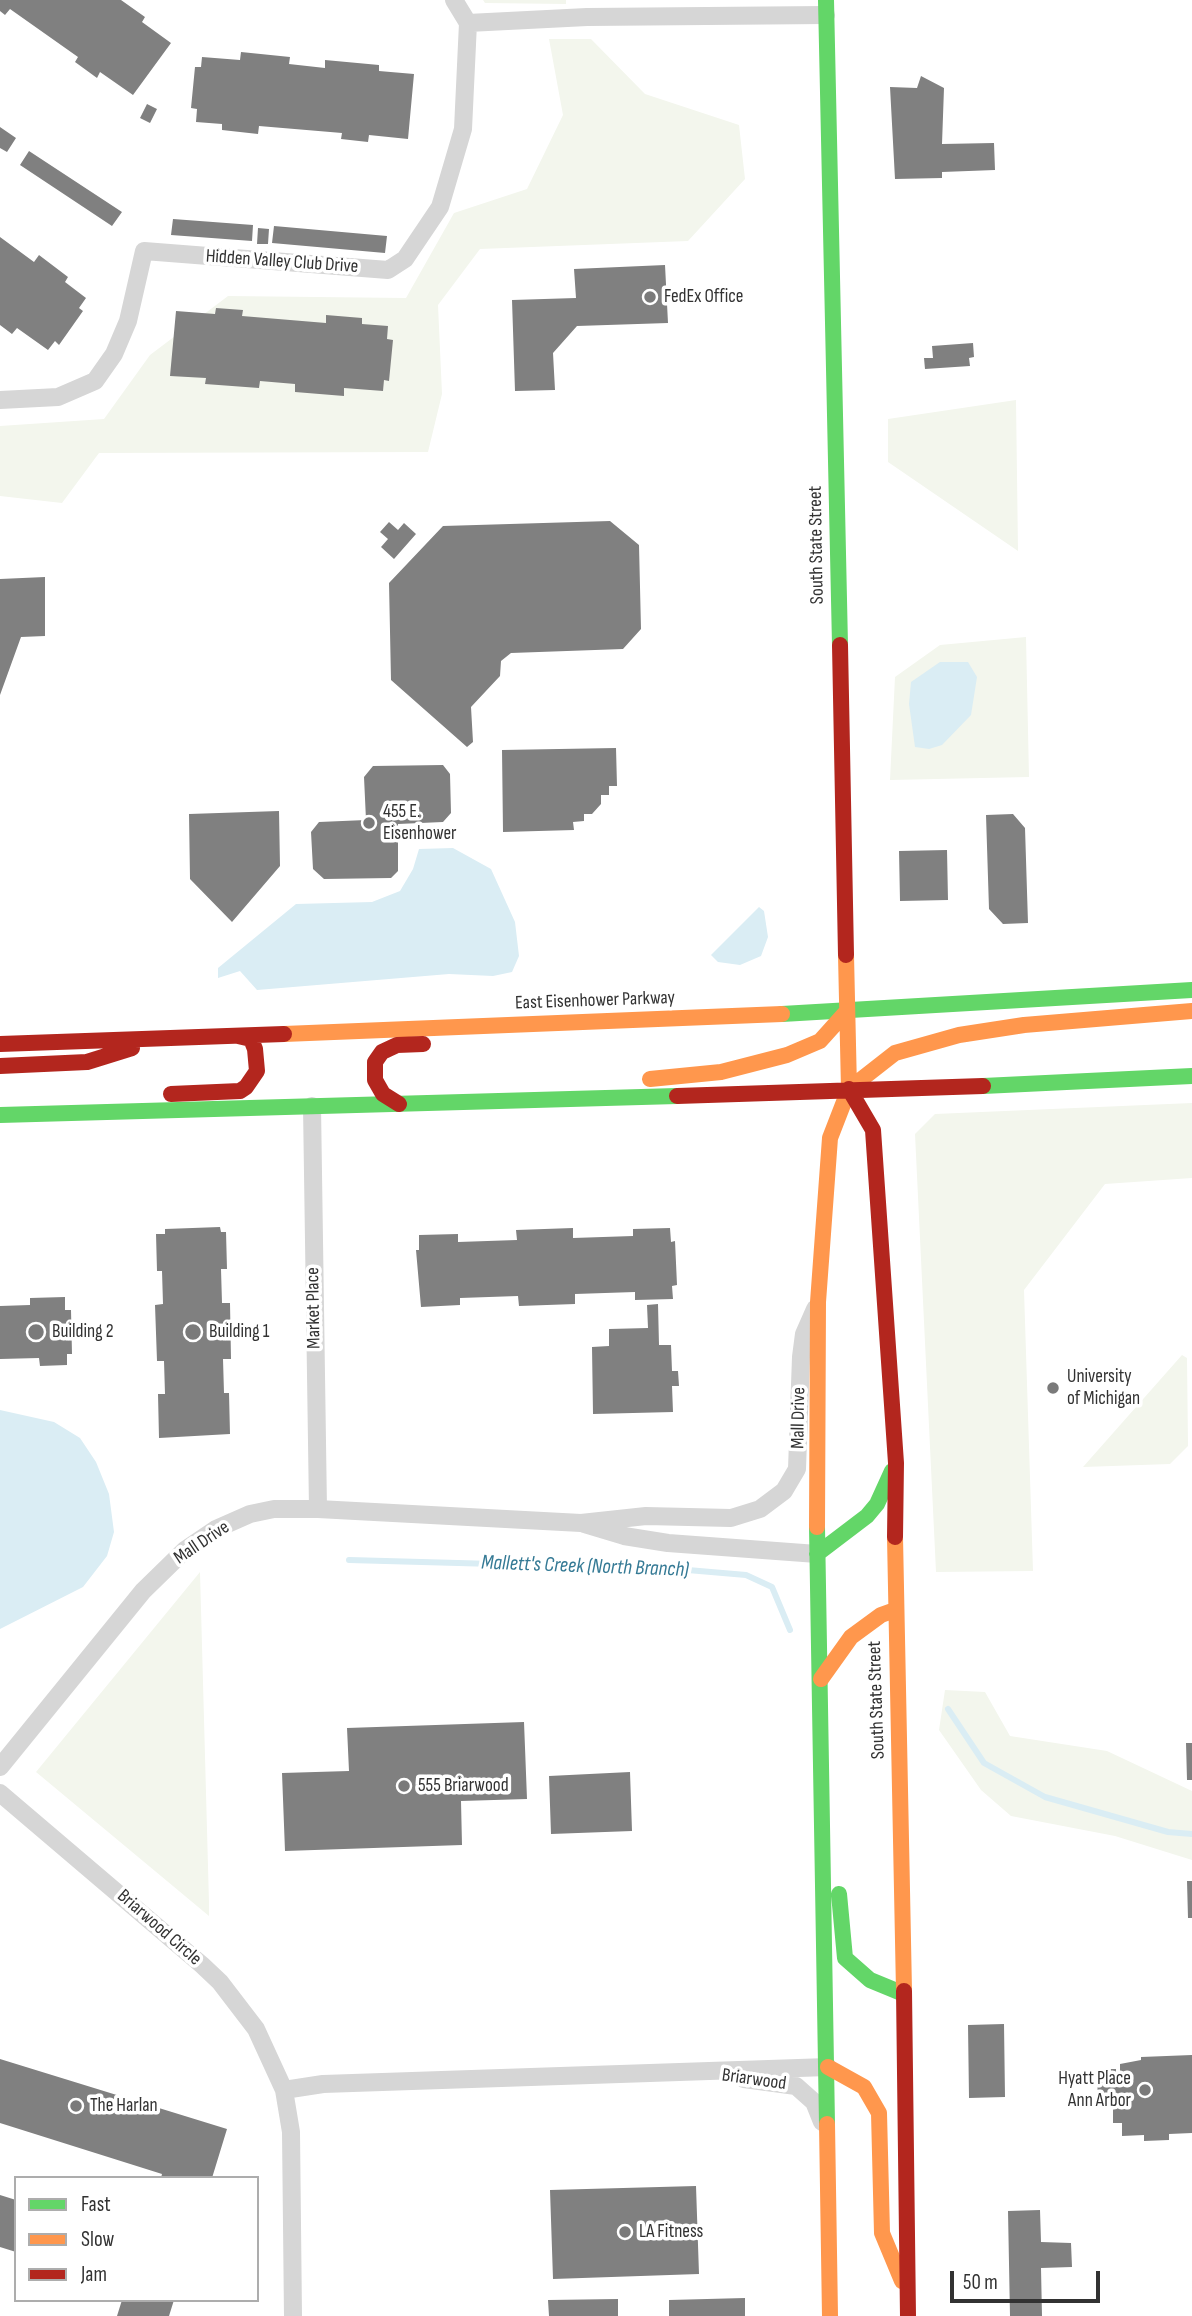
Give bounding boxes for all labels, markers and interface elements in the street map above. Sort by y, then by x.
street label: Hidden Valley Club Drive [205,245,359,279]
place label: FedEx Office [664,286,743,308]
marker: FedEx Office [642,289,658,305]
street label: South State Street [805,486,829,604]
place label: 455 E. Eisenhower [383,801,457,845]
marker: 455 E. Eisenhower [361,815,377,831]
street label: East Eisenhower Parkway [515,987,675,1015]
street label: Market Place [302,1267,326,1349]
place label: Building 2 [52,1321,113,1343]
place label: Building 1 [209,1321,269,1343]
marker: Building 2 [26,1322,46,1342]
marker: Building 1 [183,1322,203,1342]
place label: University of Michigan [1067,1366,1140,1410]
marker: University of Michigan [1045,1380,1061,1396]
street label: Mall Drive [787,1387,811,1449]
street label: Mall Drive [170,1516,234,1570]
water label: Mallett's Creek (North Branch) [481,1551,689,1583]
street label: South State Street [864,1640,890,1760]
place label: 555 Briarwood [418,1775,509,1797]
marker: 555 Briarwood [396,1778,412,1794]
street label: Briarwood Circle [112,1885,206,1971]
street label: Briarwood [720,2064,788,2096]
place label: Hyatt Place Ann Arbor [1058,2068,1131,2112]
marker: Hyatt Place Ann Arbor [1137,2082,1153,2098]
place label: The Harlan [90,2095,158,2117]
marker: The Harlan [68,2098,84,2114]
legend [14,2176,259,2302]
text: Fast [81,2192,111,2217]
place label: LA Fitness [639,2221,703,2243]
marker: LA Fitness [617,2224,633,2240]
text: Slow [81,2227,114,2252]
scale bar [954,2256,1104,2300]
text: Jam [81,2262,107,2287]
text: 50 m [963,2270,998,2295]

